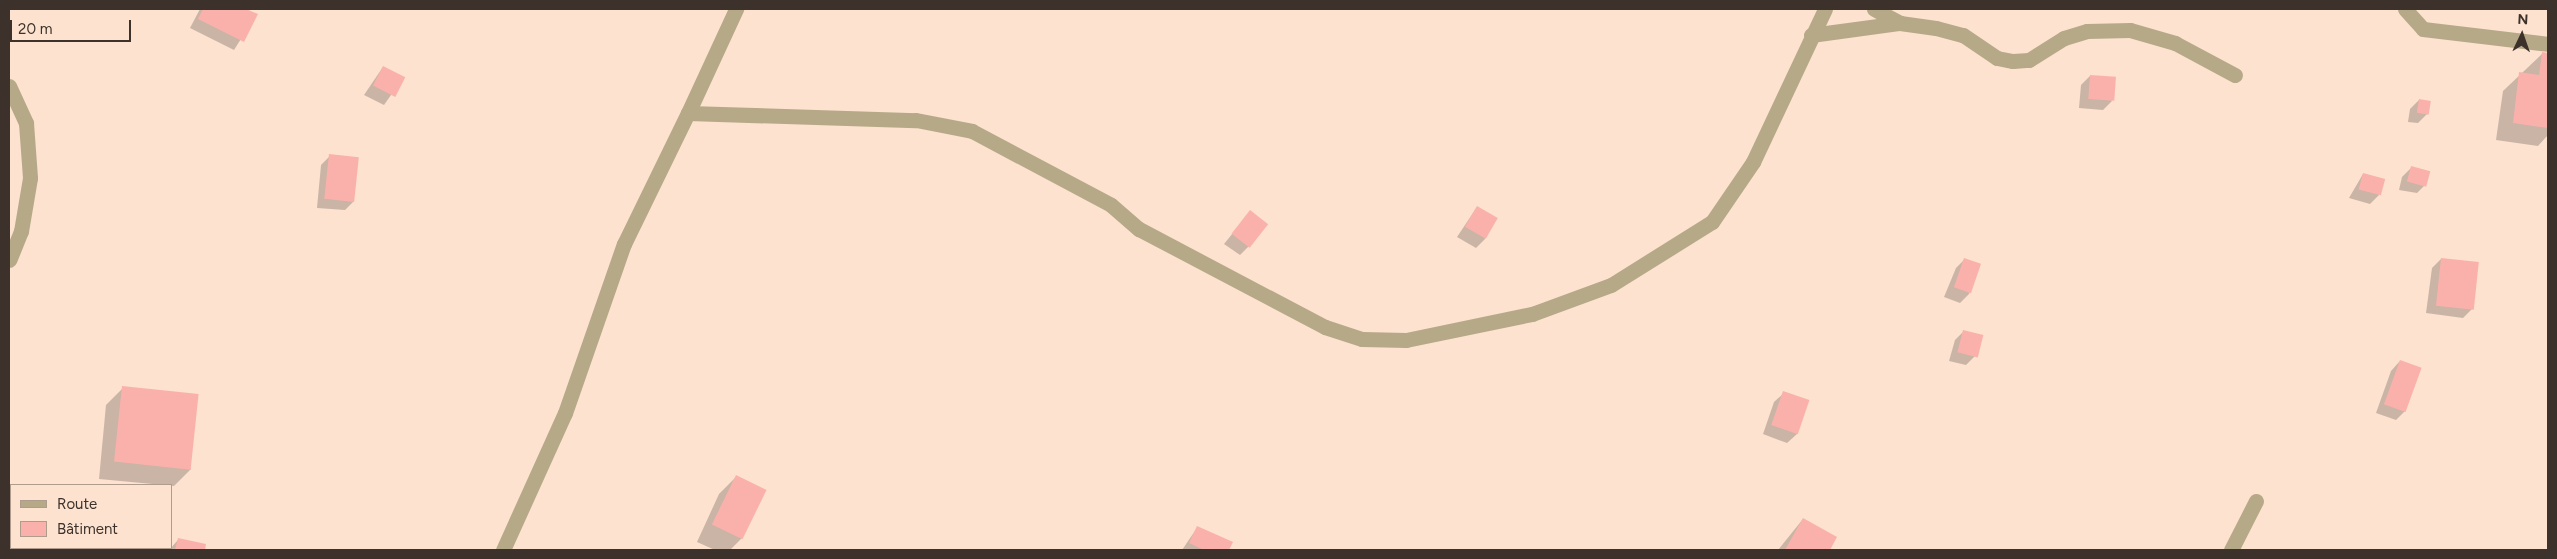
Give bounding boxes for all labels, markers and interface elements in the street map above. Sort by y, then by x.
scale bar [12,10,134,42]
north arrow [2497,10,2547,60]
text: N [2517,11,2529,28]
text: 20 m [18,20,52,38]
legend [10,484,172,549]
text: Route [57,495,97,513]
text: Bâtiment [57,520,118,538]

